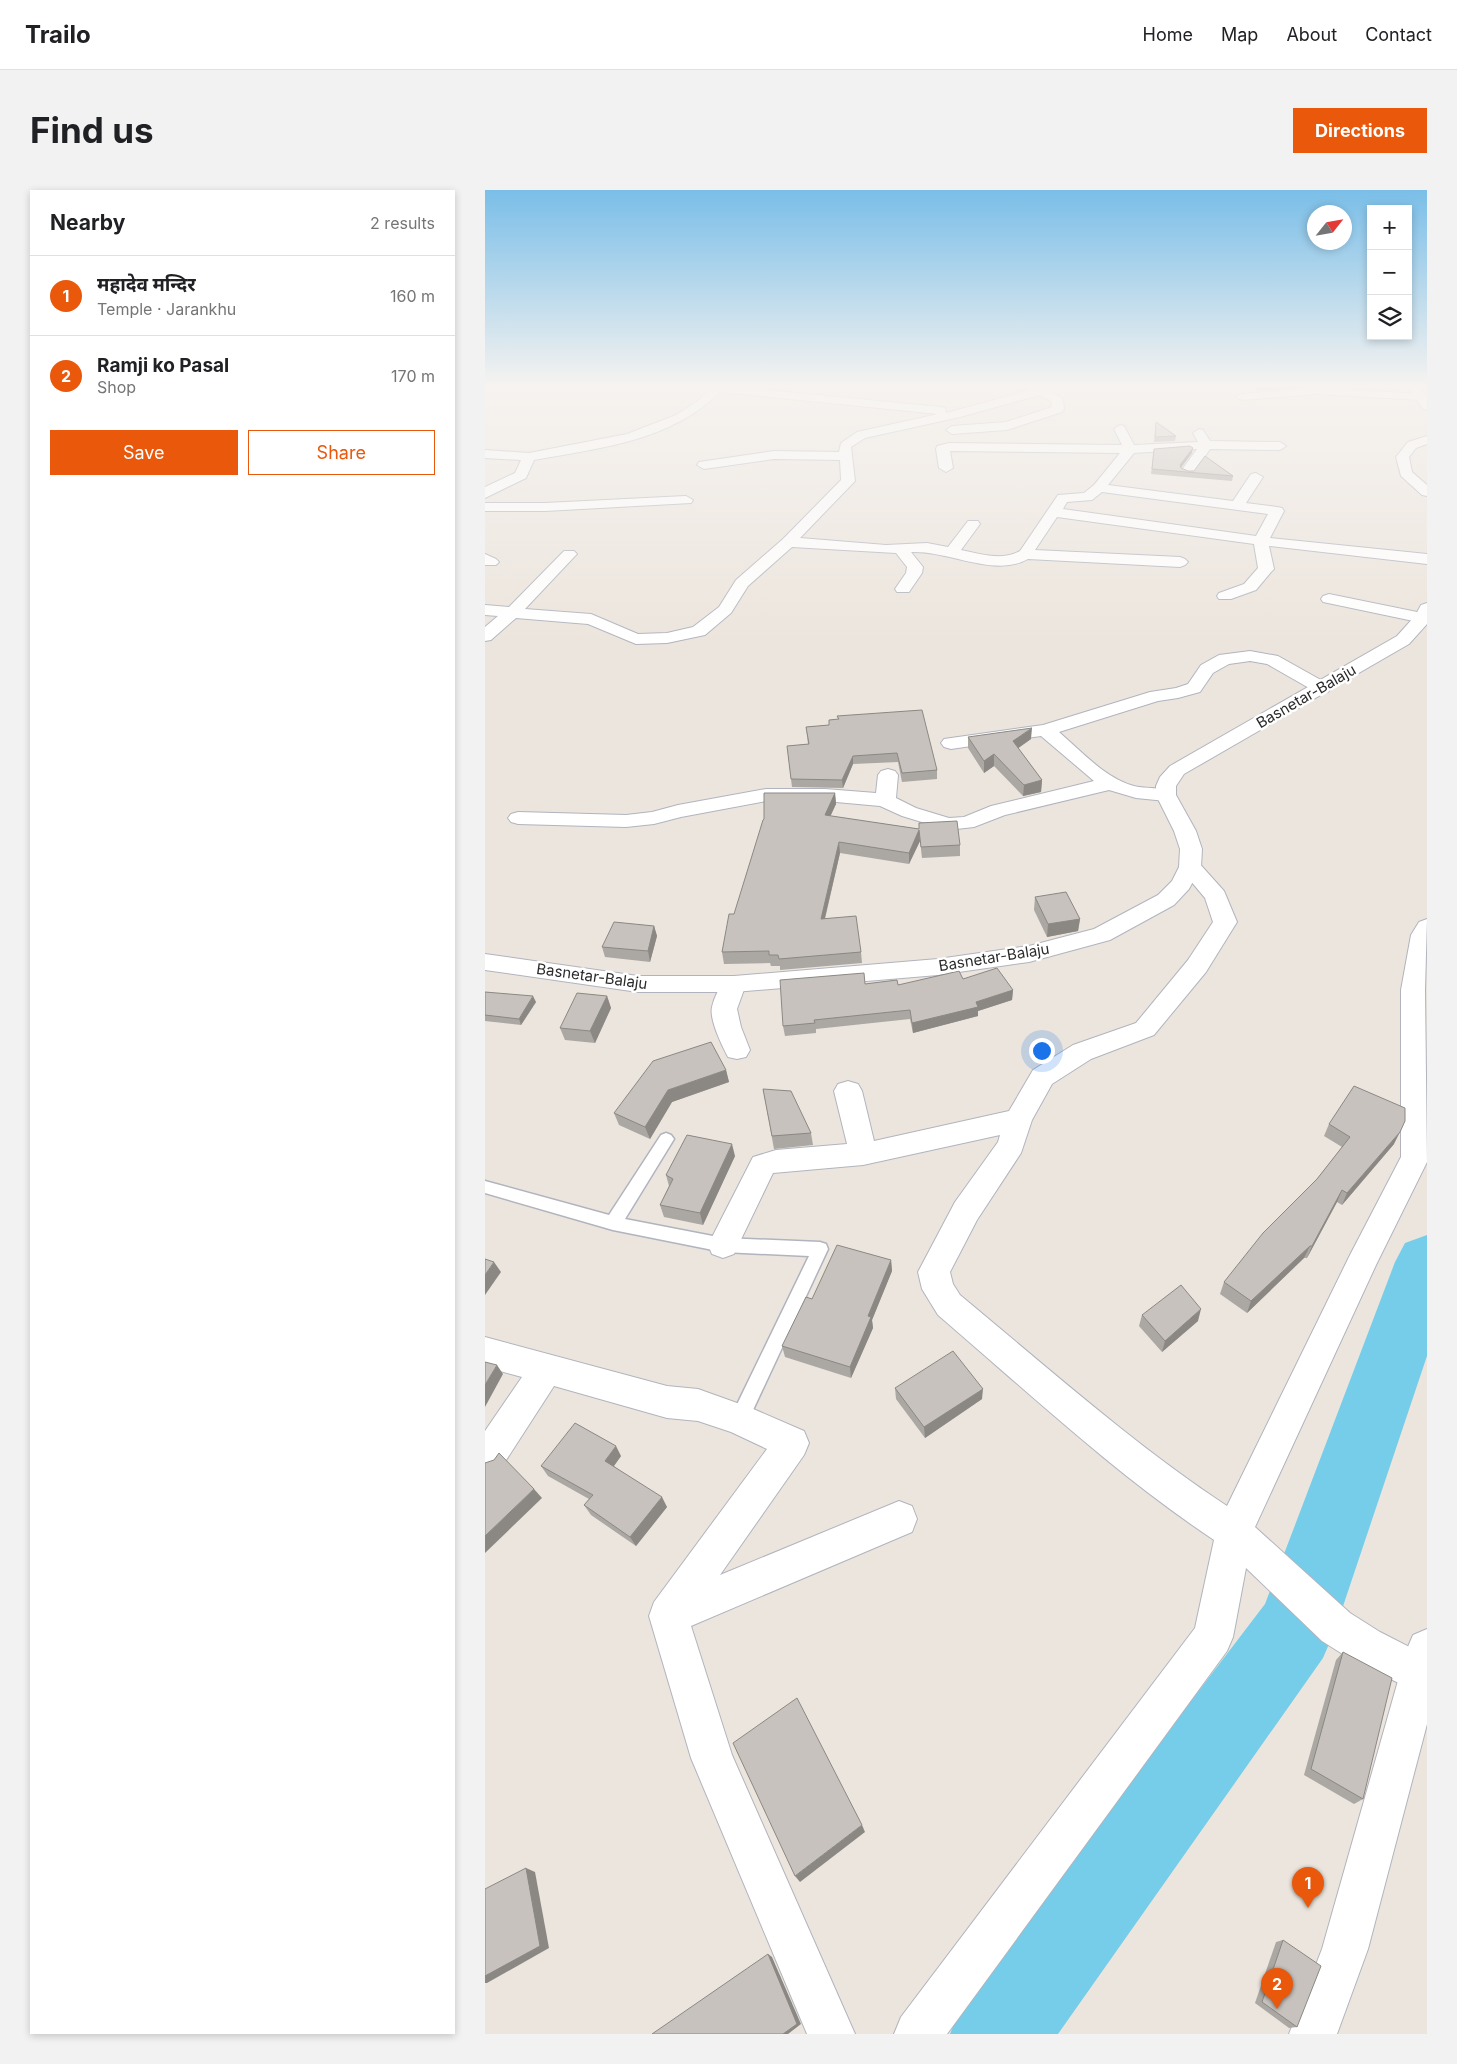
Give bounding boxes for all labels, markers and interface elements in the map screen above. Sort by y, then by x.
text: Trailo [25,20,91,49]
text: Home [1143,24,1193,45]
text: Map [1221,24,1258,45]
text: About [1286,24,1337,45]
text: Contact [1365,24,1432,45]
button: Directions [1293,108,1427,153]
text: Find us [30,109,154,151]
north arrow [1307,205,1352,250]
map controls [1367,205,1412,340]
button: + [1367,205,1412,250]
text: Nearby [50,210,125,235]
text: 2 results [370,213,435,233]
button: − [1367,250,1412,295]
text: महादेव मन्दिर [97,273,196,296]
text: 1 [63,286,69,306]
text: 160 m [390,286,435,306]
button: layers [1367,295,1412,340]
text: Temple · Jarankhu [97,299,236,319]
text: Ramji ko Pasal [97,354,229,377]
text: 2 [61,366,71,386]
text: 170 m [391,366,435,386]
text: Shop [97,377,136,397]
button: Save [50,430,238,475]
button: Share [248,430,435,475]
street label: Basnetar-Balaju [1253,660,1359,732]
street label: Basnetar-Balaju [937,939,1051,975]
street label: Basnetar-Balaju [535,959,649,993]
your location [1029,1038,1055,1064]
pin: 1 [1292,1867,1324,1908]
pin: 2 [1261,1968,1293,2009]

